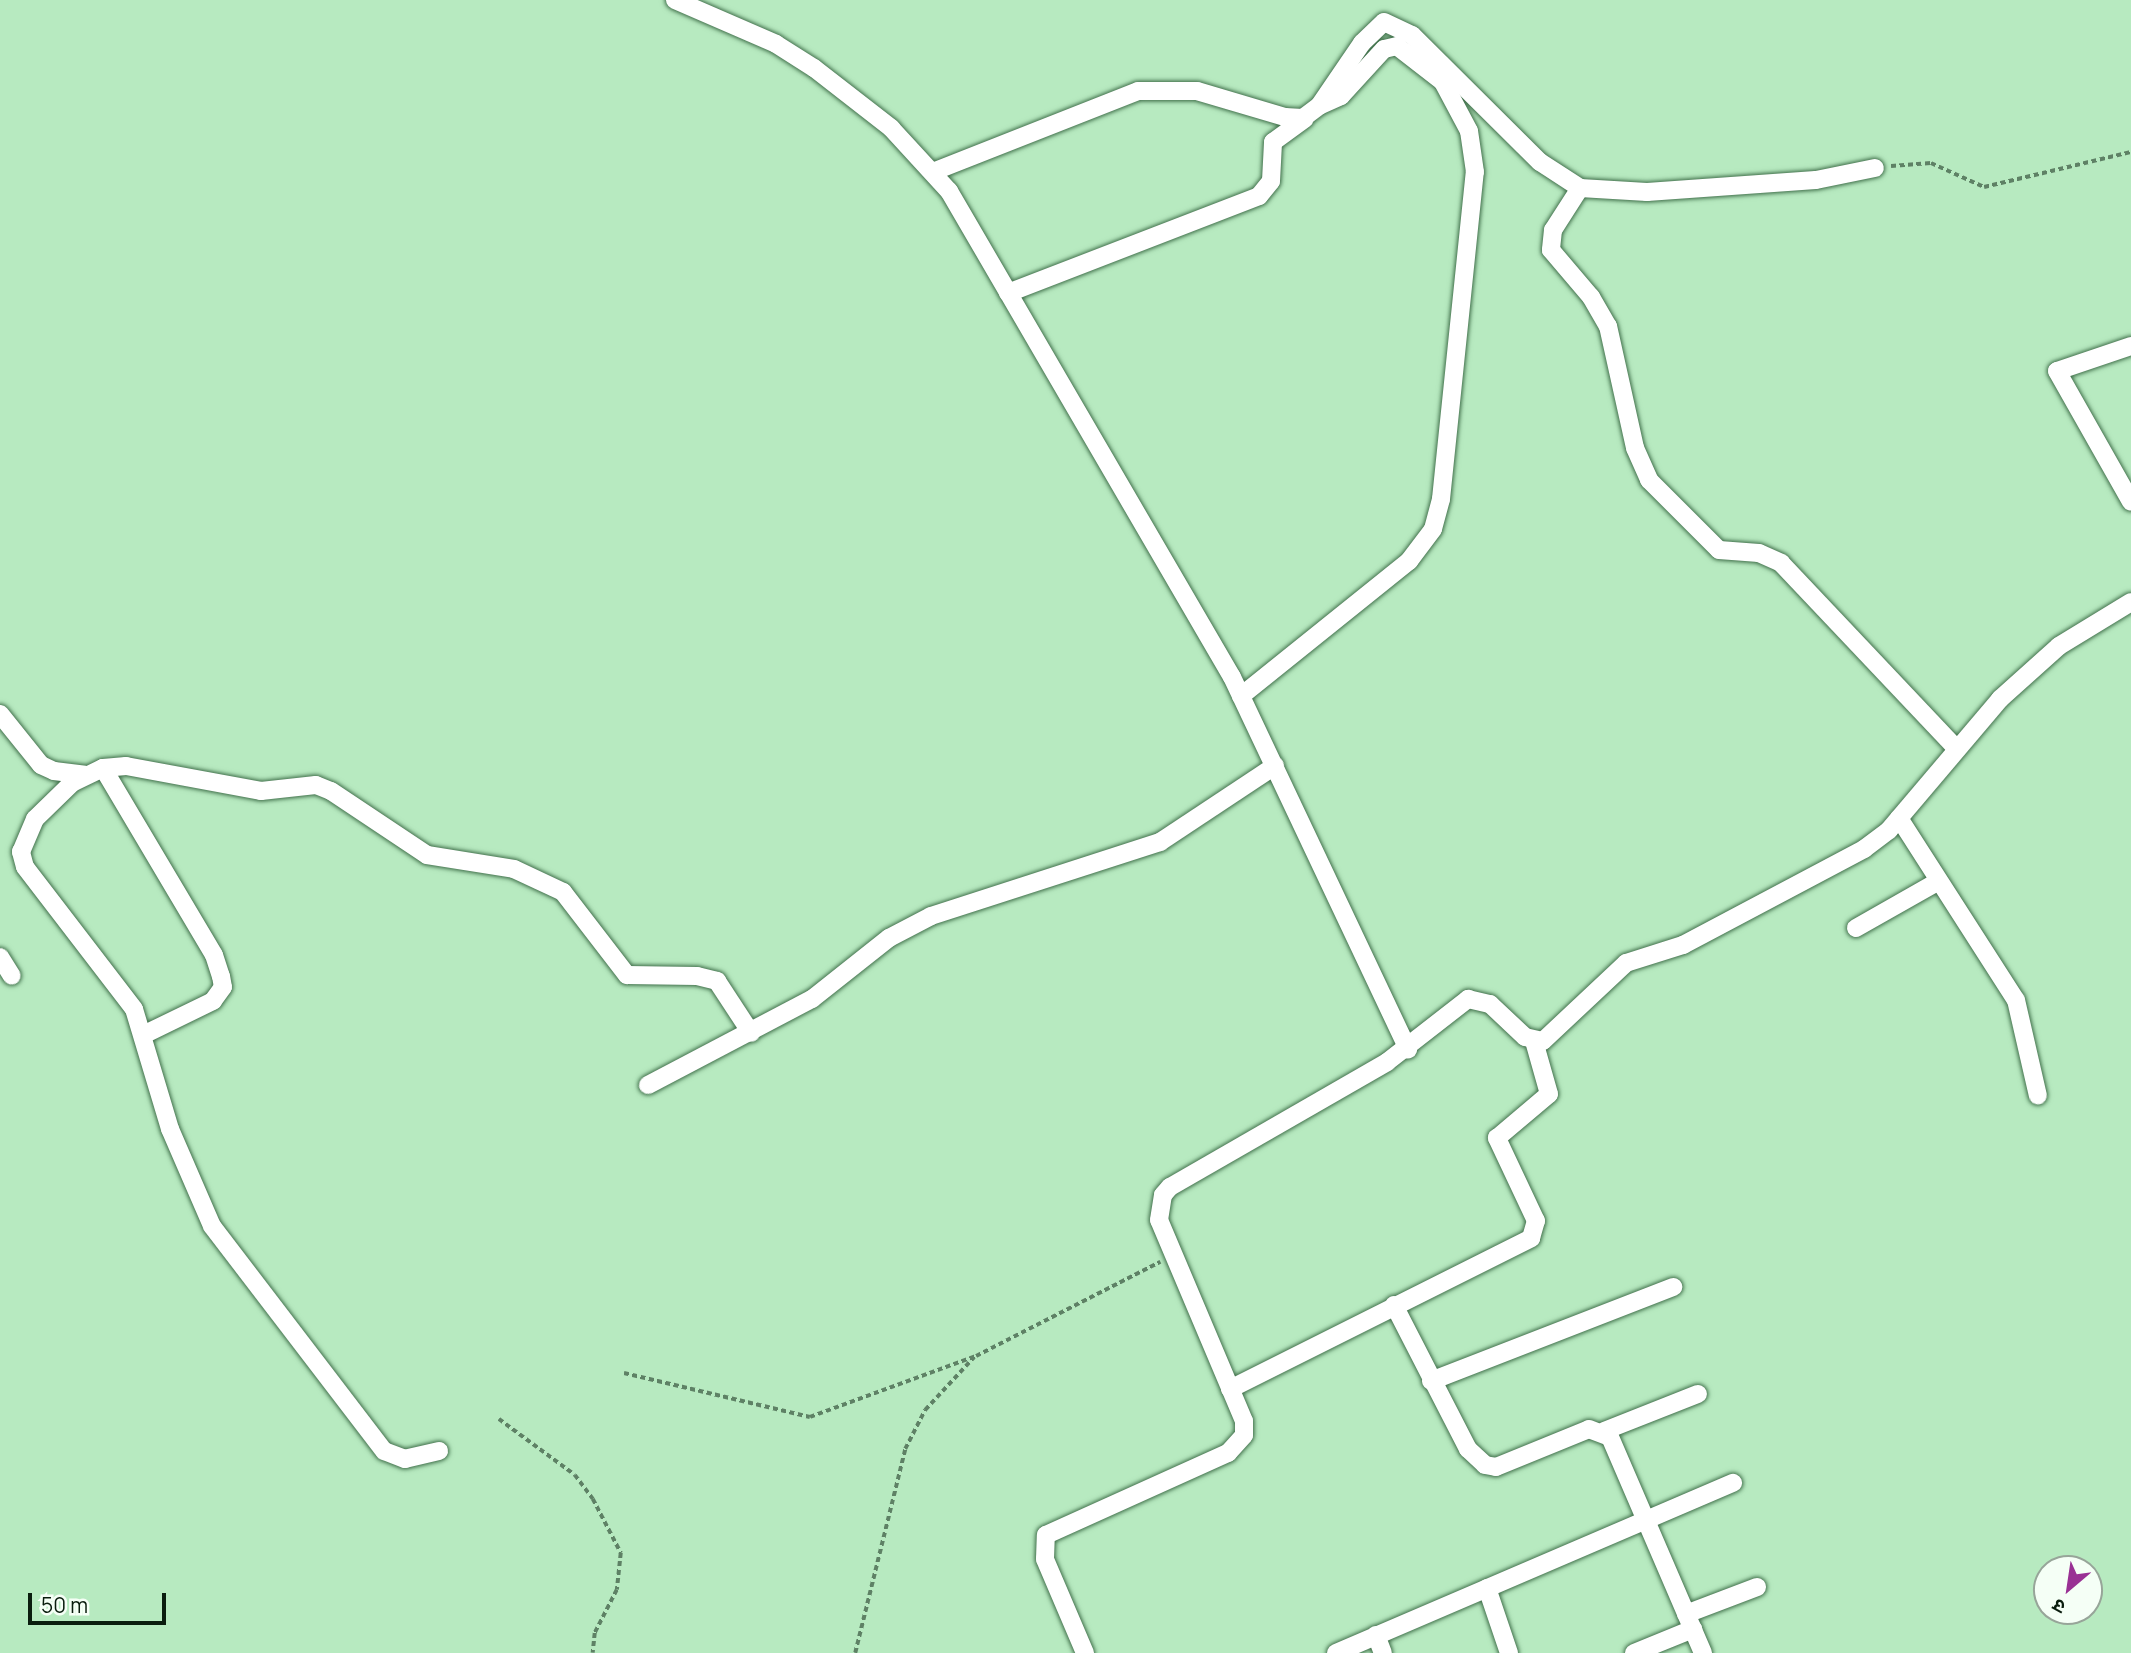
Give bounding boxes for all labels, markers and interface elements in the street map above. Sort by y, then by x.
north arrow [2033,1555,2103,1625]
scale bar [32,1580,170,1624]
text: 50 m [41,1591,88,1619]
text: उ [2048,1593,2070,1621]

